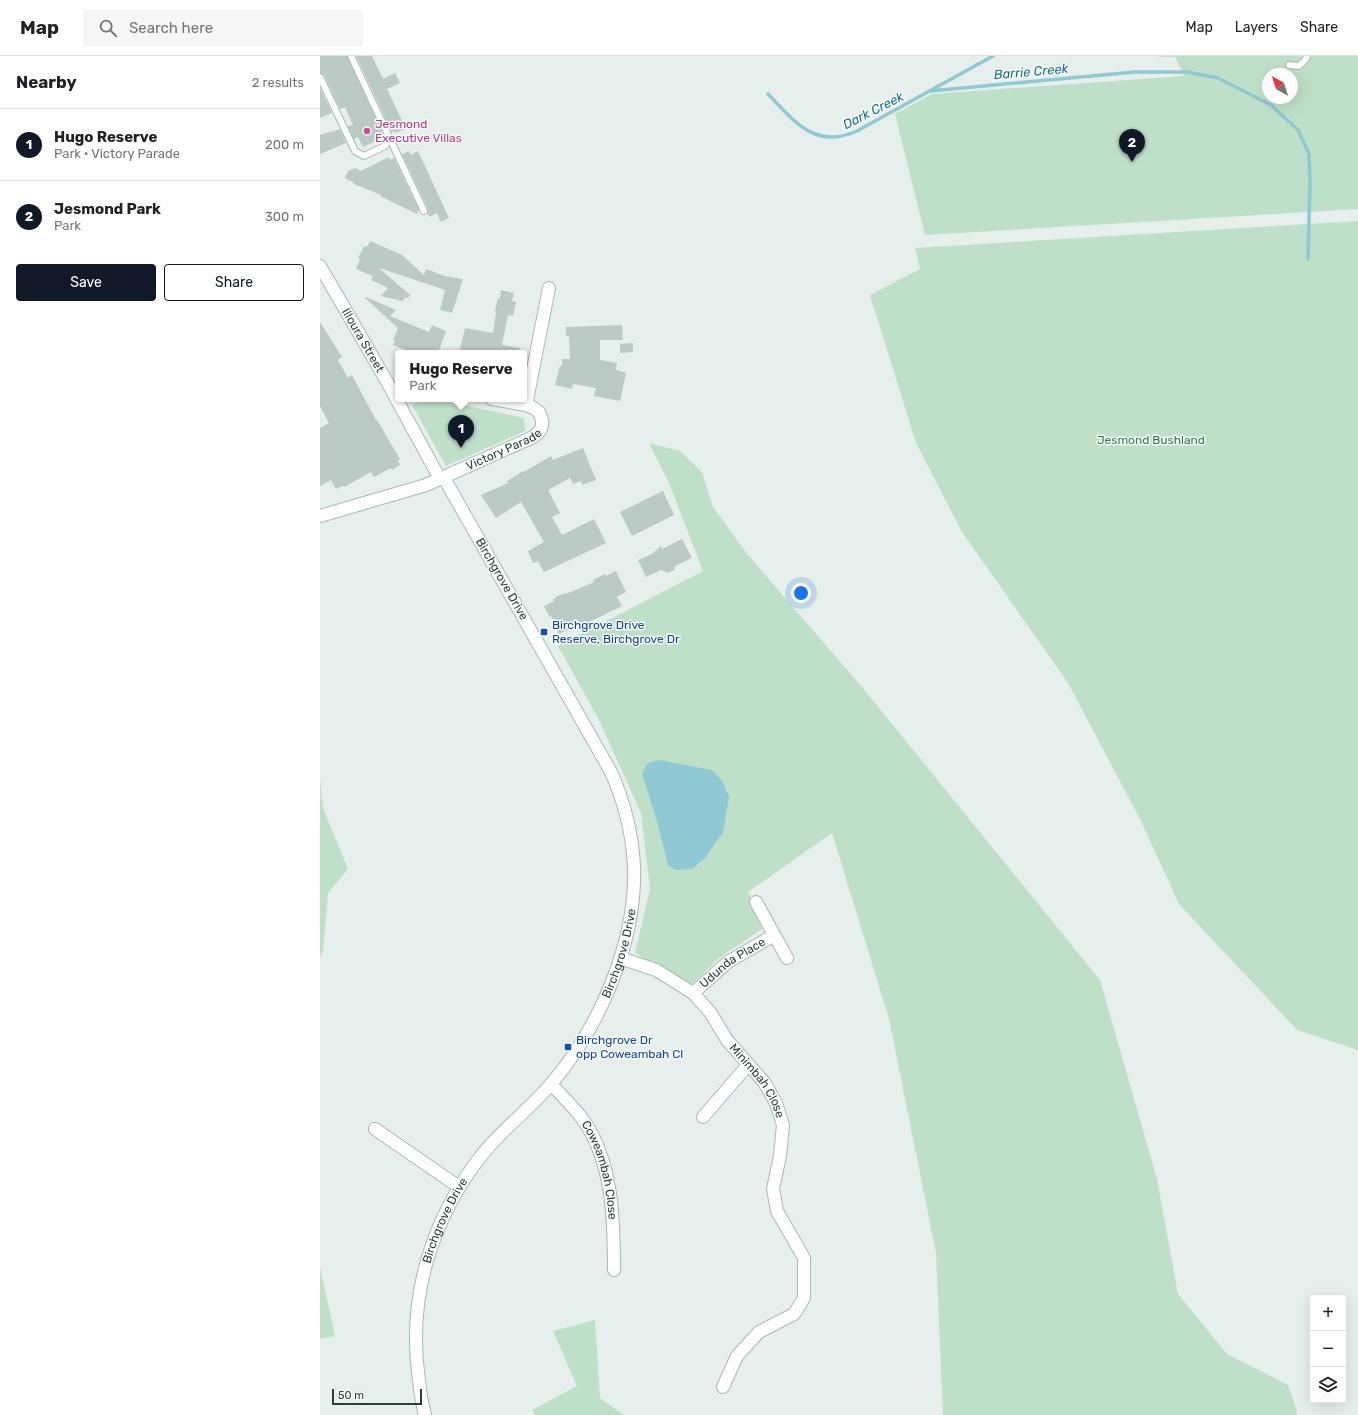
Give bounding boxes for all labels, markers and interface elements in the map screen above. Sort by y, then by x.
search box [83,10,363,46]
text: Map [20,16,59,39]
icon: search [97,17,119,39]
text: Search here [129,19,213,37]
text: Map [1186,19,1213,36]
text: Layers [1235,19,1278,36]
text: Share [1300,19,1338,36]
water label: Barrie Creek [993,61,1069,82]
north arrow [1262,68,1298,104]
text: Nearby [16,72,77,92]
text: 2 results [252,75,304,90]
water label: Dark Creek [840,89,906,132]
place label: Jesmond Executive Villas [375,117,462,145]
marker: Jesmond Executive Villas [362,126,372,136]
text: Hugo Reserve [54,128,157,146]
pin: 2 [1119,129,1145,162]
text: 1 [26,137,32,152]
text: 200 m [265,137,304,152]
text: Park · Victory Parade [54,146,180,161]
text: Jesmond Park [54,200,161,218]
text: 2 [25,209,33,224]
text: 300 m [265,209,304,224]
text: Park [54,218,81,233]
button: Save [16,264,156,301]
button: Share [164,264,304,301]
street label: Illoura Street [339,306,387,375]
popup [395,350,527,402]
text: Hugo Reserve [409,360,513,378]
text: Park [409,378,436,393]
pin: 1 [448,415,474,448]
street label: Victory Parade [464,426,545,473]
park label: Jesmond Bushland [1097,433,1205,447]
street label: Birchgrove Drive [473,535,531,623]
your location [791,583,811,603]
place label: Birchgrove Drive Reserve, Birchgrove Dr [552,618,680,646]
marker: Birchgrove Drive Reserve, Birchgrove Dr [539,627,549,637]
street label: Birchgrove Drive [599,907,639,1000]
street label: Udunda Place [697,935,768,991]
place label: Birchgrove Dr opp Coweambah Cl [576,1033,683,1061]
street label: Minimbah Close [727,1041,787,1120]
marker: Birchgrove Dr opp Coweambah Cl [563,1042,573,1052]
street label: Coweambah Close [579,1118,620,1220]
street label: Birchgrove Drive [420,1175,471,1265]
map controls [1310,1295,1346,1403]
button: + [1310,1295,1346,1331]
button: − [1310,1331,1346,1367]
button: layers [1310,1367,1346,1403]
scale bar [332,1387,422,1406]
text: 50 m [338,1389,364,1402]

